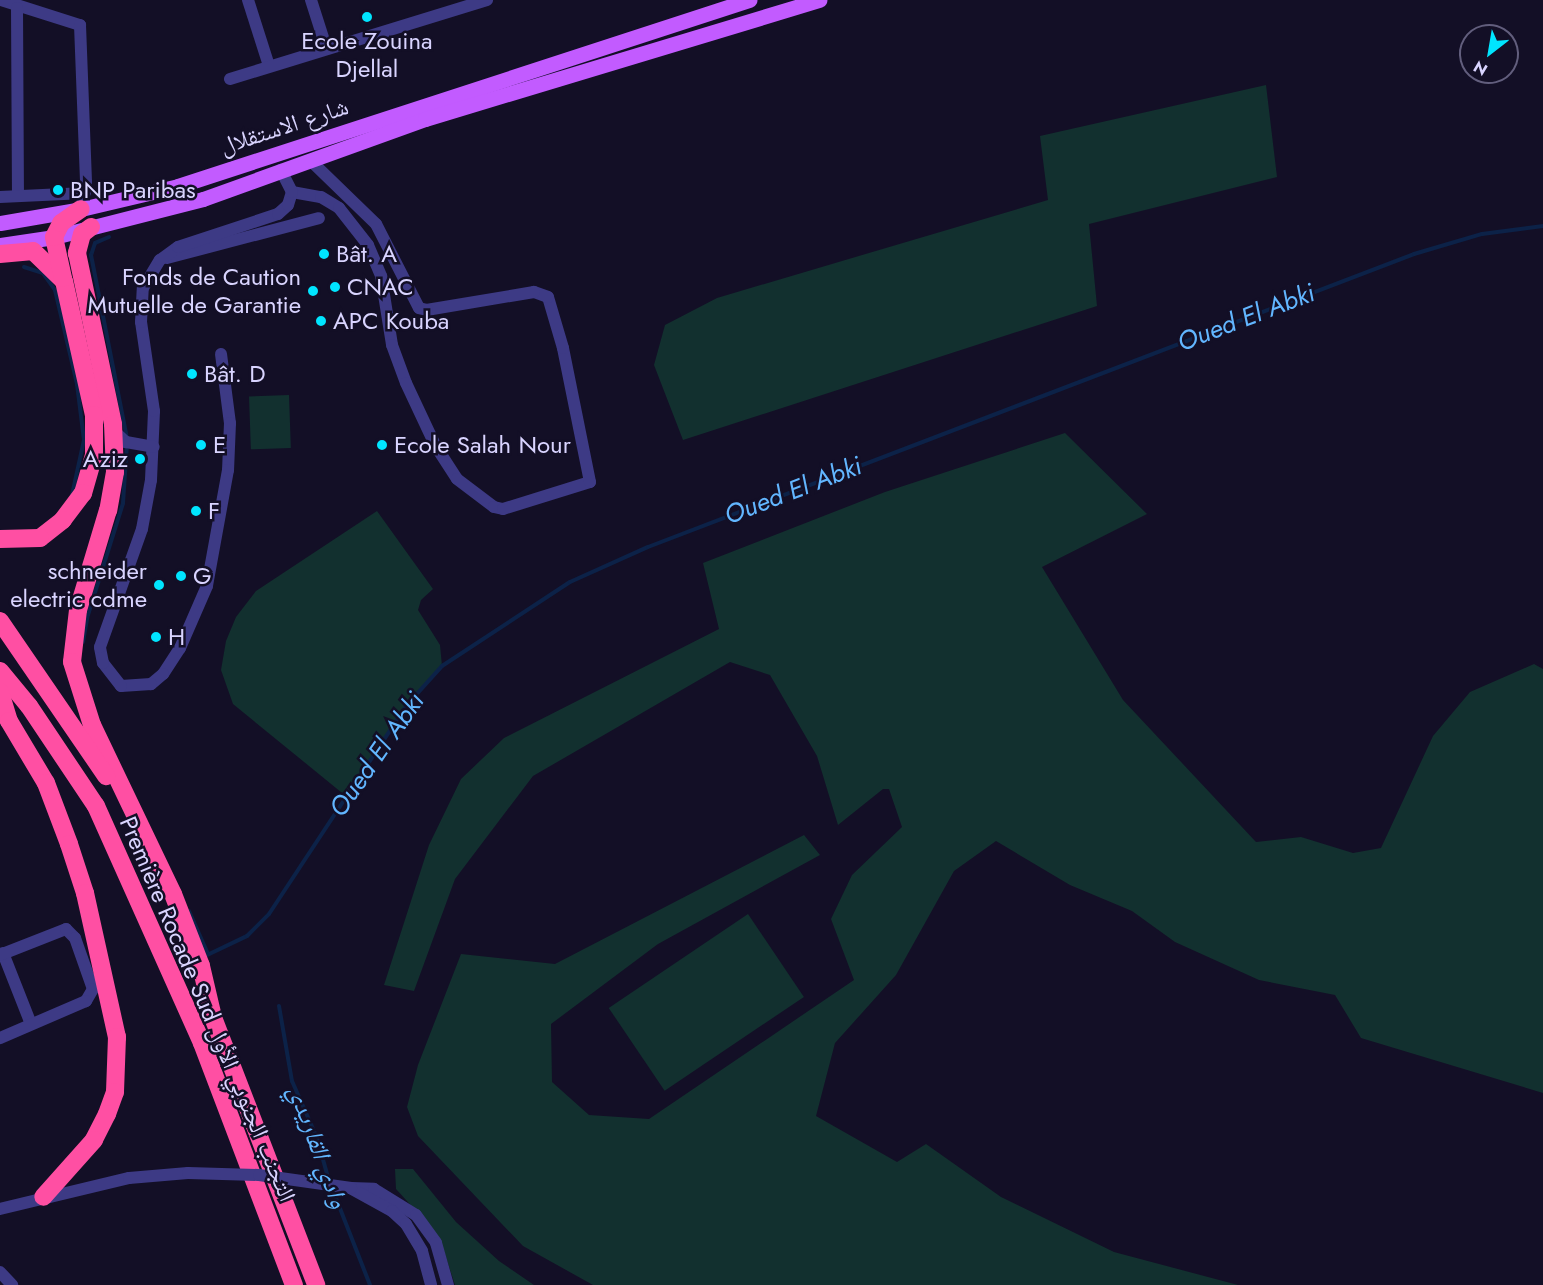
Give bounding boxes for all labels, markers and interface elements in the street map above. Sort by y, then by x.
marker: Ecole Zouina Djellal [360,10,374,24]
north arrow [1459,24,1519,84]
place label: Ecole Zouina Djellal [301,27,433,83]
text: N [1469,55,1492,81]
street label: شارع الاستقلال [216,92,352,160]
place label: BNP Paribas [70,176,196,204]
marker: BNP Paribas [51,183,65,197]
place label: Bât. A [336,240,397,268]
marker: Bât. A [317,247,331,261]
place label: Fonds de Caution Mutuelle de Garantie [88,263,301,319]
place label: CNAC [347,273,414,301]
water label: Oued El Abki [1173,278,1319,358]
marker: CNAC [328,280,342,294]
marker: Fonds de Caution Mutuelle de Garantie [306,284,320,298]
place label: APC Kouba [333,307,449,335]
marker: APC Kouba [314,314,328,328]
place label: Bât. D [204,360,266,388]
marker: Bât. D [185,367,199,381]
place label: E [213,431,226,459]
place label: Ecole Salah Nour [394,431,571,459]
marker: E [194,438,208,452]
marker: Ecole Salah Nour [375,438,389,452]
place label: Aziz [83,445,128,473]
water label: Oued El Abki [720,451,866,531]
marker: Aziz [133,452,147,466]
place label: F [208,497,220,525]
marker: F [189,504,203,518]
place label: schneider electric cdme [10,557,147,613]
place label: G [193,562,212,590]
marker: G [174,569,188,583]
marker: schneider electric cdme [152,578,166,592]
place label: H [168,623,185,651]
marker: H [149,630,163,644]
water label: Oued El Abki [323,687,431,823]
street label: Première Rocade Sud التجنب الجنوبي الأول [114,812,302,1206]
water label: وادي القاريدي [281,1081,355,1213]

